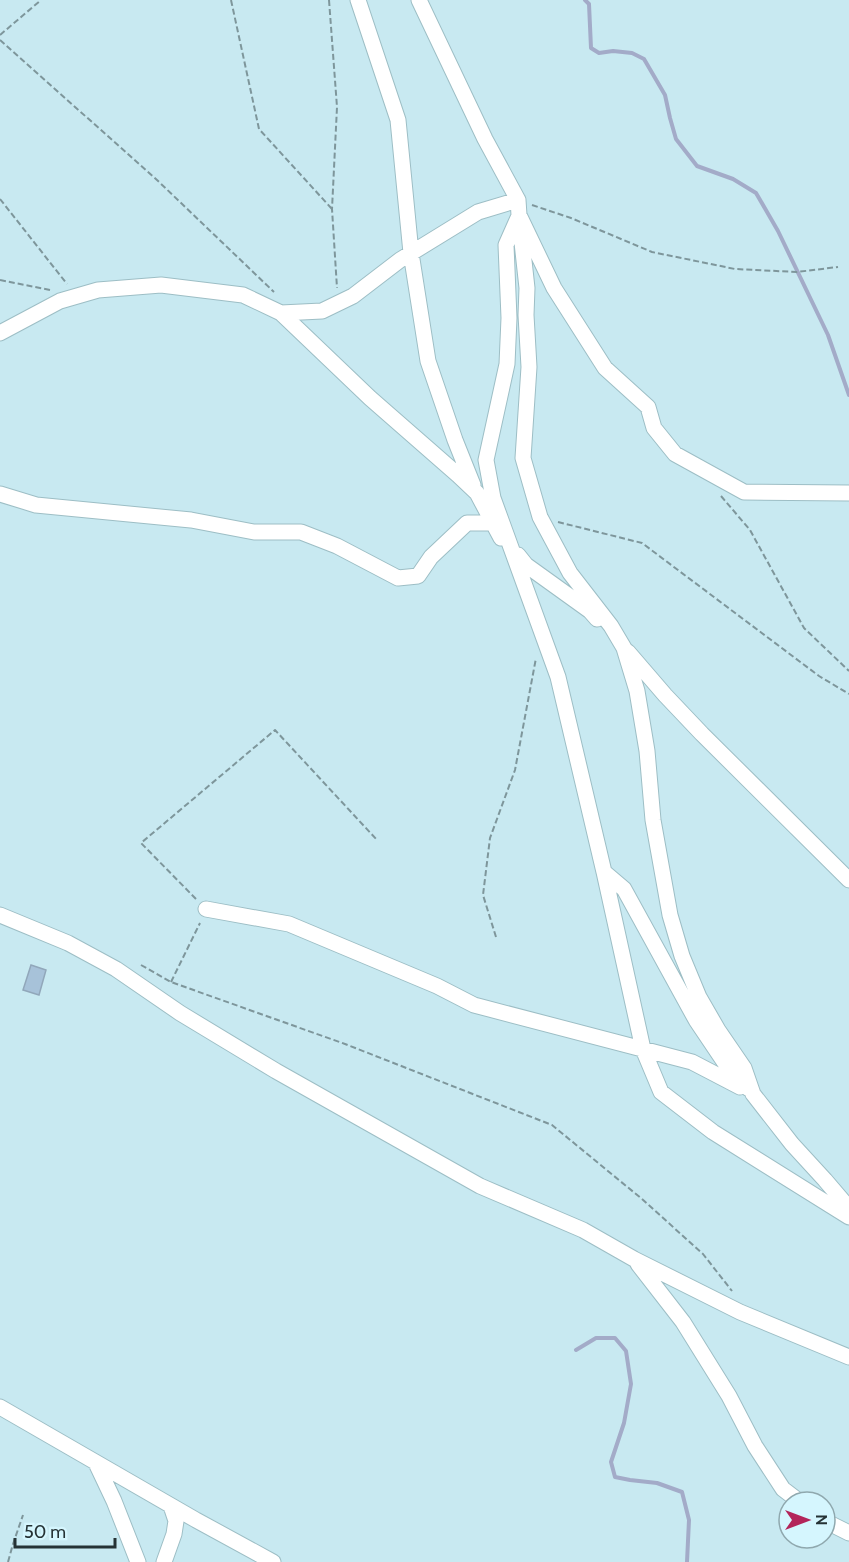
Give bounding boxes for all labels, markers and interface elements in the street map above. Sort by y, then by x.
north arrow [777,1490,837,1550]
scale bar [15,1511,116,1549]
text: N [812,1514,831,1526]
text: 50 m [24,1521,66,1543]

